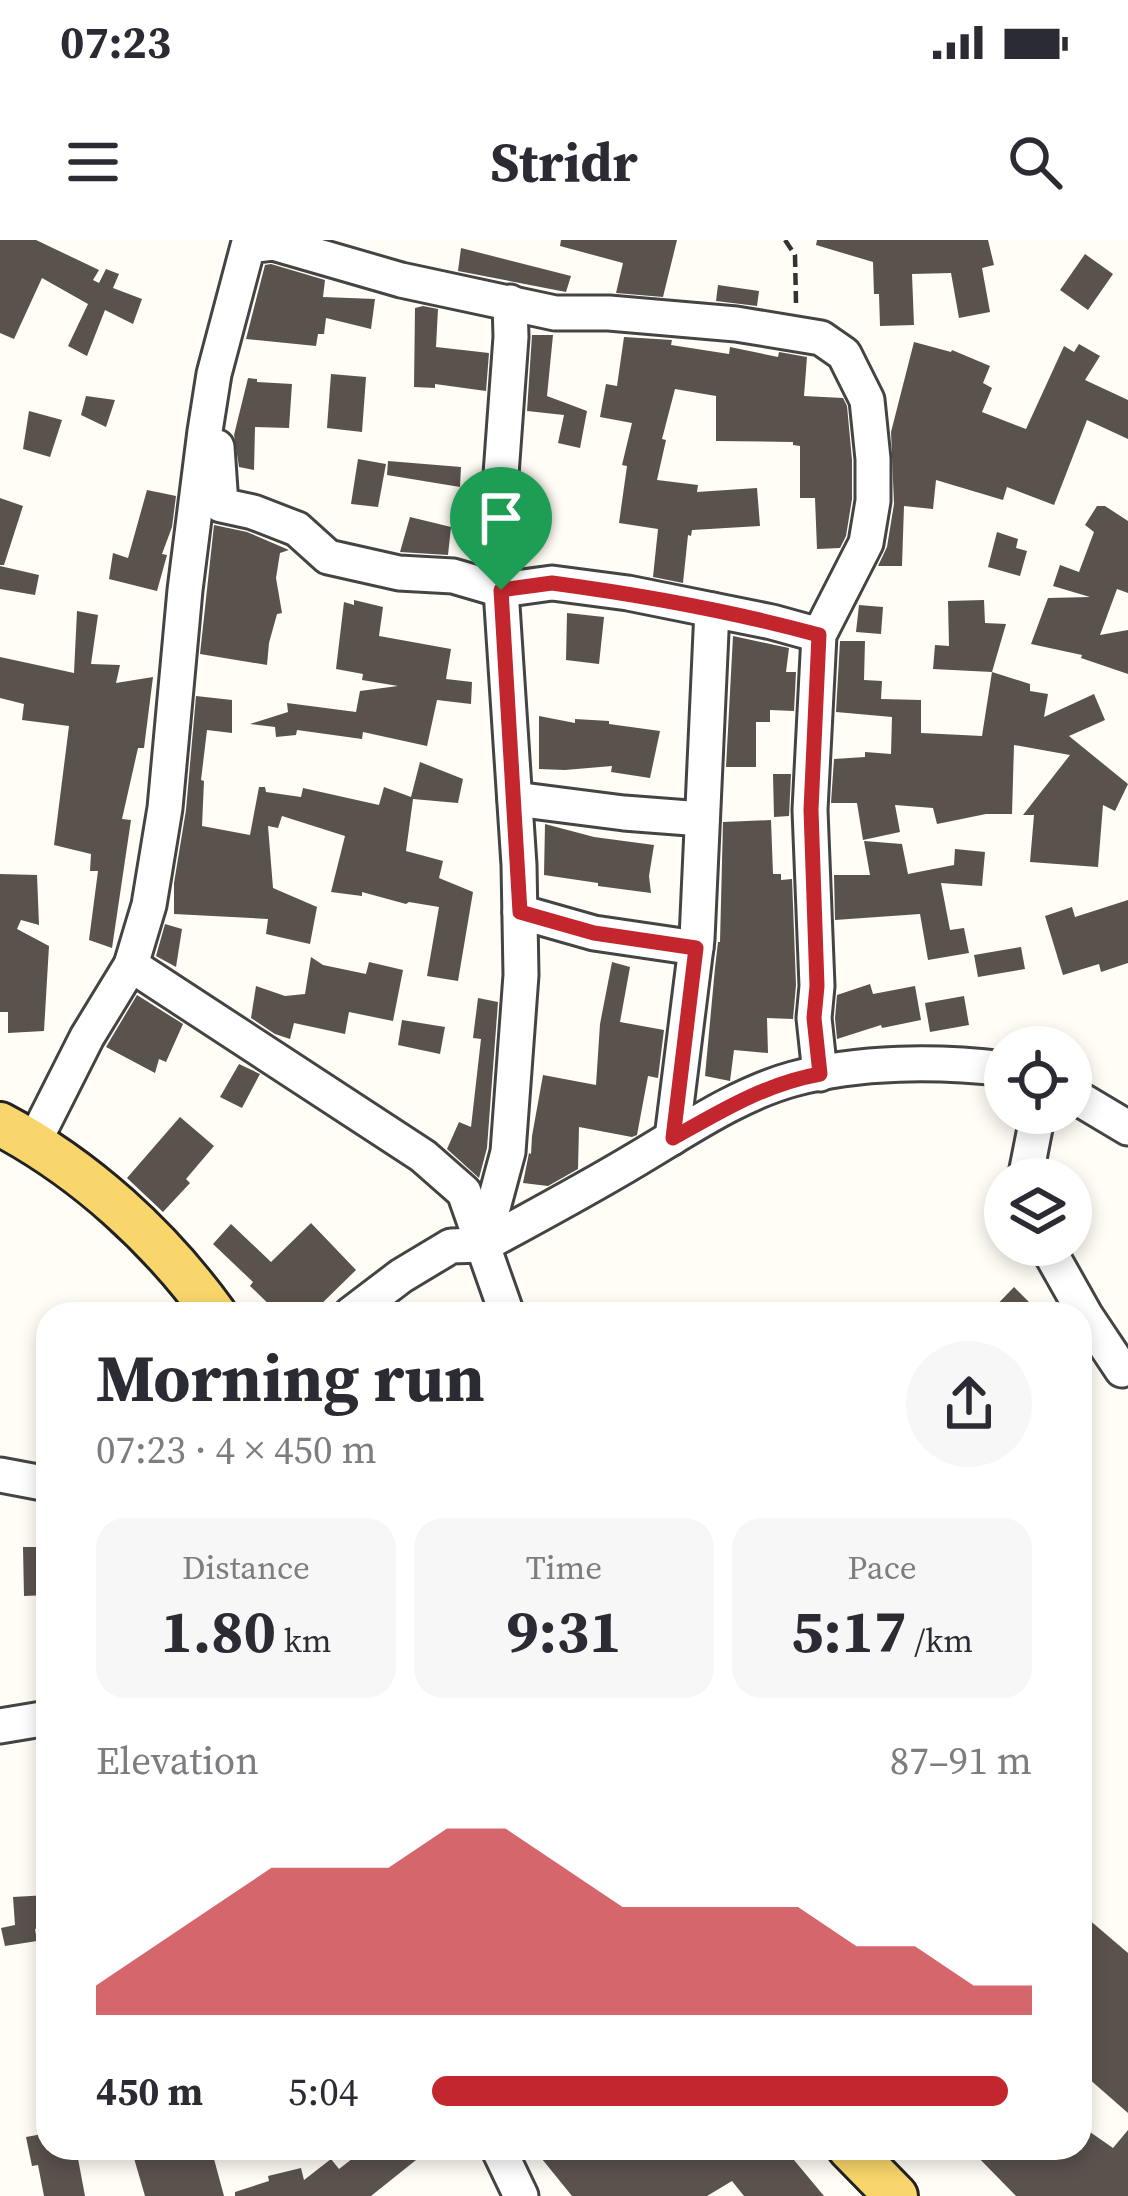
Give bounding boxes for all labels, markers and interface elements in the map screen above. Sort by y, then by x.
text: 07:23 [60,11,171,73]
text: Stridr [490,125,638,199]
icon: menu [60,129,126,195]
icon: search [1002,129,1068,195]
pin [450,467,552,590]
icon: arrive [468,485,534,551]
map controls [984,1026,1092,1266]
button: locate [984,1026,1092,1134]
button: layers [984,1158,1092,1266]
text: Morning run [96,1333,485,1423]
button: share [906,1341,1032,1467]
text: 07:23 · 4 × 450 m [96,1423,377,1476]
text: Distance [182,1545,310,1590]
text: Time [526,1545,602,1590]
text: Pace [847,1545,917,1590]
text: 1.80 [160,1590,276,1672]
text: 9:31 [506,1590,622,1672]
text: 5:17 [791,1590,907,1672]
text: km [276,1618,332,1663]
text: /km [907,1618,973,1663]
text: Elevation [96,1734,259,1787]
text: 87–91 m [890,1734,1032,1787]
text: 450 m [96,2065,203,2118]
text: 5:04 [288,2065,358,2118]

